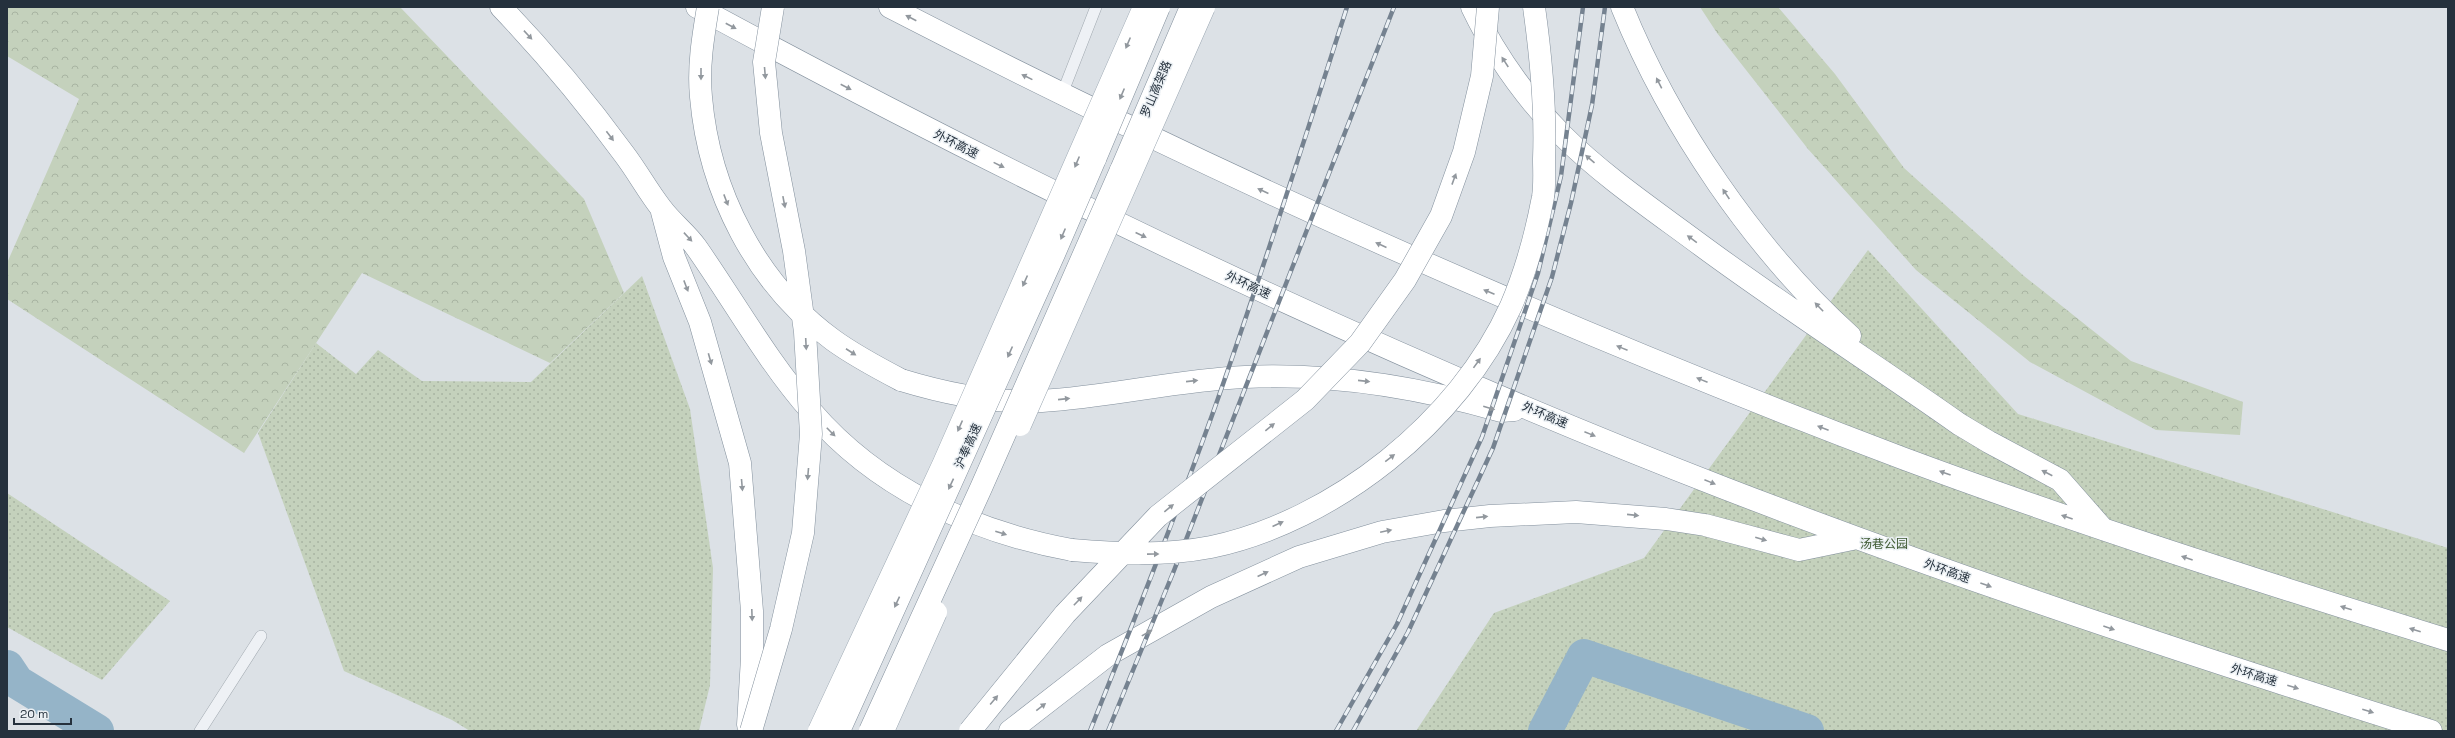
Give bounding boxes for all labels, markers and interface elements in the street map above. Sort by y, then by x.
one-way arrow [905,14,917,21]
one-way arrow [725,22,737,29]
one-way arrow [523,30,533,40]
one-way arrow [1125,37,1131,48]
one-way arrow [1501,56,1508,67]
street label: 罗山高架路 [1137,58,1175,120]
one-way arrow [762,67,769,79]
one-way arrow [698,68,704,81]
one-way arrow [1021,74,1032,80]
one-way arrow [1655,77,1662,88]
one-way arrow [840,84,851,90]
one-way arrow [1119,89,1125,100]
street label: 外环高速 [931,126,981,162]
one-way arrow [606,130,615,141]
one-way arrow [1585,154,1595,163]
one-way arrow [1073,157,1079,169]
one-way arrow [993,162,1004,168]
one-way arrow [1452,173,1458,185]
one-way arrow [1257,188,1269,194]
one-way arrow [1722,189,1730,199]
one-way arrow [723,195,729,207]
one-way arrow [782,196,788,208]
one-way arrow [1060,228,1066,239]
one-way arrow [1135,232,1146,238]
one-way arrow [683,233,692,242]
one-way arrow [1687,235,1698,243]
one-way arrow [1376,242,1387,248]
street label: 外环高速 [1223,268,1273,302]
one-way arrow [1022,276,1028,287]
one-way arrow [683,280,689,292]
one-way arrow [1484,289,1495,295]
one-way arrow [1815,302,1824,312]
one-way arrow [803,338,809,351]
one-way arrow [1616,345,1627,351]
one-way arrow [1007,347,1013,358]
one-way arrow [846,348,856,356]
one-way arrow [708,353,714,366]
one-way arrow [1473,358,1481,368]
one-way arrow [1696,377,1708,383]
one-way arrow [1186,378,1198,384]
one-way arrow [1358,378,1370,384]
one-way arrow [1058,396,1070,403]
street label: 外环高速 [1520,398,1570,432]
one-way arrow [1483,405,1495,411]
one-way arrow [957,420,963,432]
street label: 沪奉高速 [951,421,985,471]
one-way arrow [1265,423,1276,431]
one-way arrow [1817,424,1829,430]
one-way arrow [826,427,836,437]
one-way arrow [1584,431,1596,437]
one-way arrow [1384,454,1395,463]
one-way arrow [804,468,811,480]
one-way arrow [1938,470,1950,476]
one-way arrow [2041,470,2053,476]
one-way arrow [948,478,954,489]
one-way arrow [738,479,745,491]
one-way arrow [1705,480,1717,486]
one-way arrow [1163,504,1174,512]
one-way arrow [1627,512,1639,518]
one-way arrow [1476,513,1488,520]
one-way arrow [2061,514,2073,520]
one-way arrow [1273,521,1285,527]
one-way arrow [1380,528,1392,534]
one-way arrow [996,531,1008,537]
one-way arrow [1755,536,1767,542]
park label: 汤巷公园 [1860,536,1908,552]
one-way arrow [1147,550,1159,557]
one-way arrow [2181,554,2193,560]
street label: 外环高速 [1922,555,1972,587]
one-way arrow [1257,570,1269,577]
one-way arrow [1980,582,1992,588]
one-way arrow [894,596,900,607]
one-way arrow [1073,596,1083,606]
one-way arrow [2339,605,2351,611]
one-way arrow [748,609,755,621]
one-way arrow [2103,625,2115,631]
one-way arrow [2409,627,2421,633]
one-way arrow [1142,629,1153,636]
street label: 外环高速 [2229,660,2279,690]
one-way arrow [2287,685,2299,691]
one-way arrow [990,695,999,706]
scale bar [14,700,71,726]
one-way arrow [1036,703,1047,711]
text: 20 m [20,706,48,722]
one-way arrow [2362,708,2374,714]

